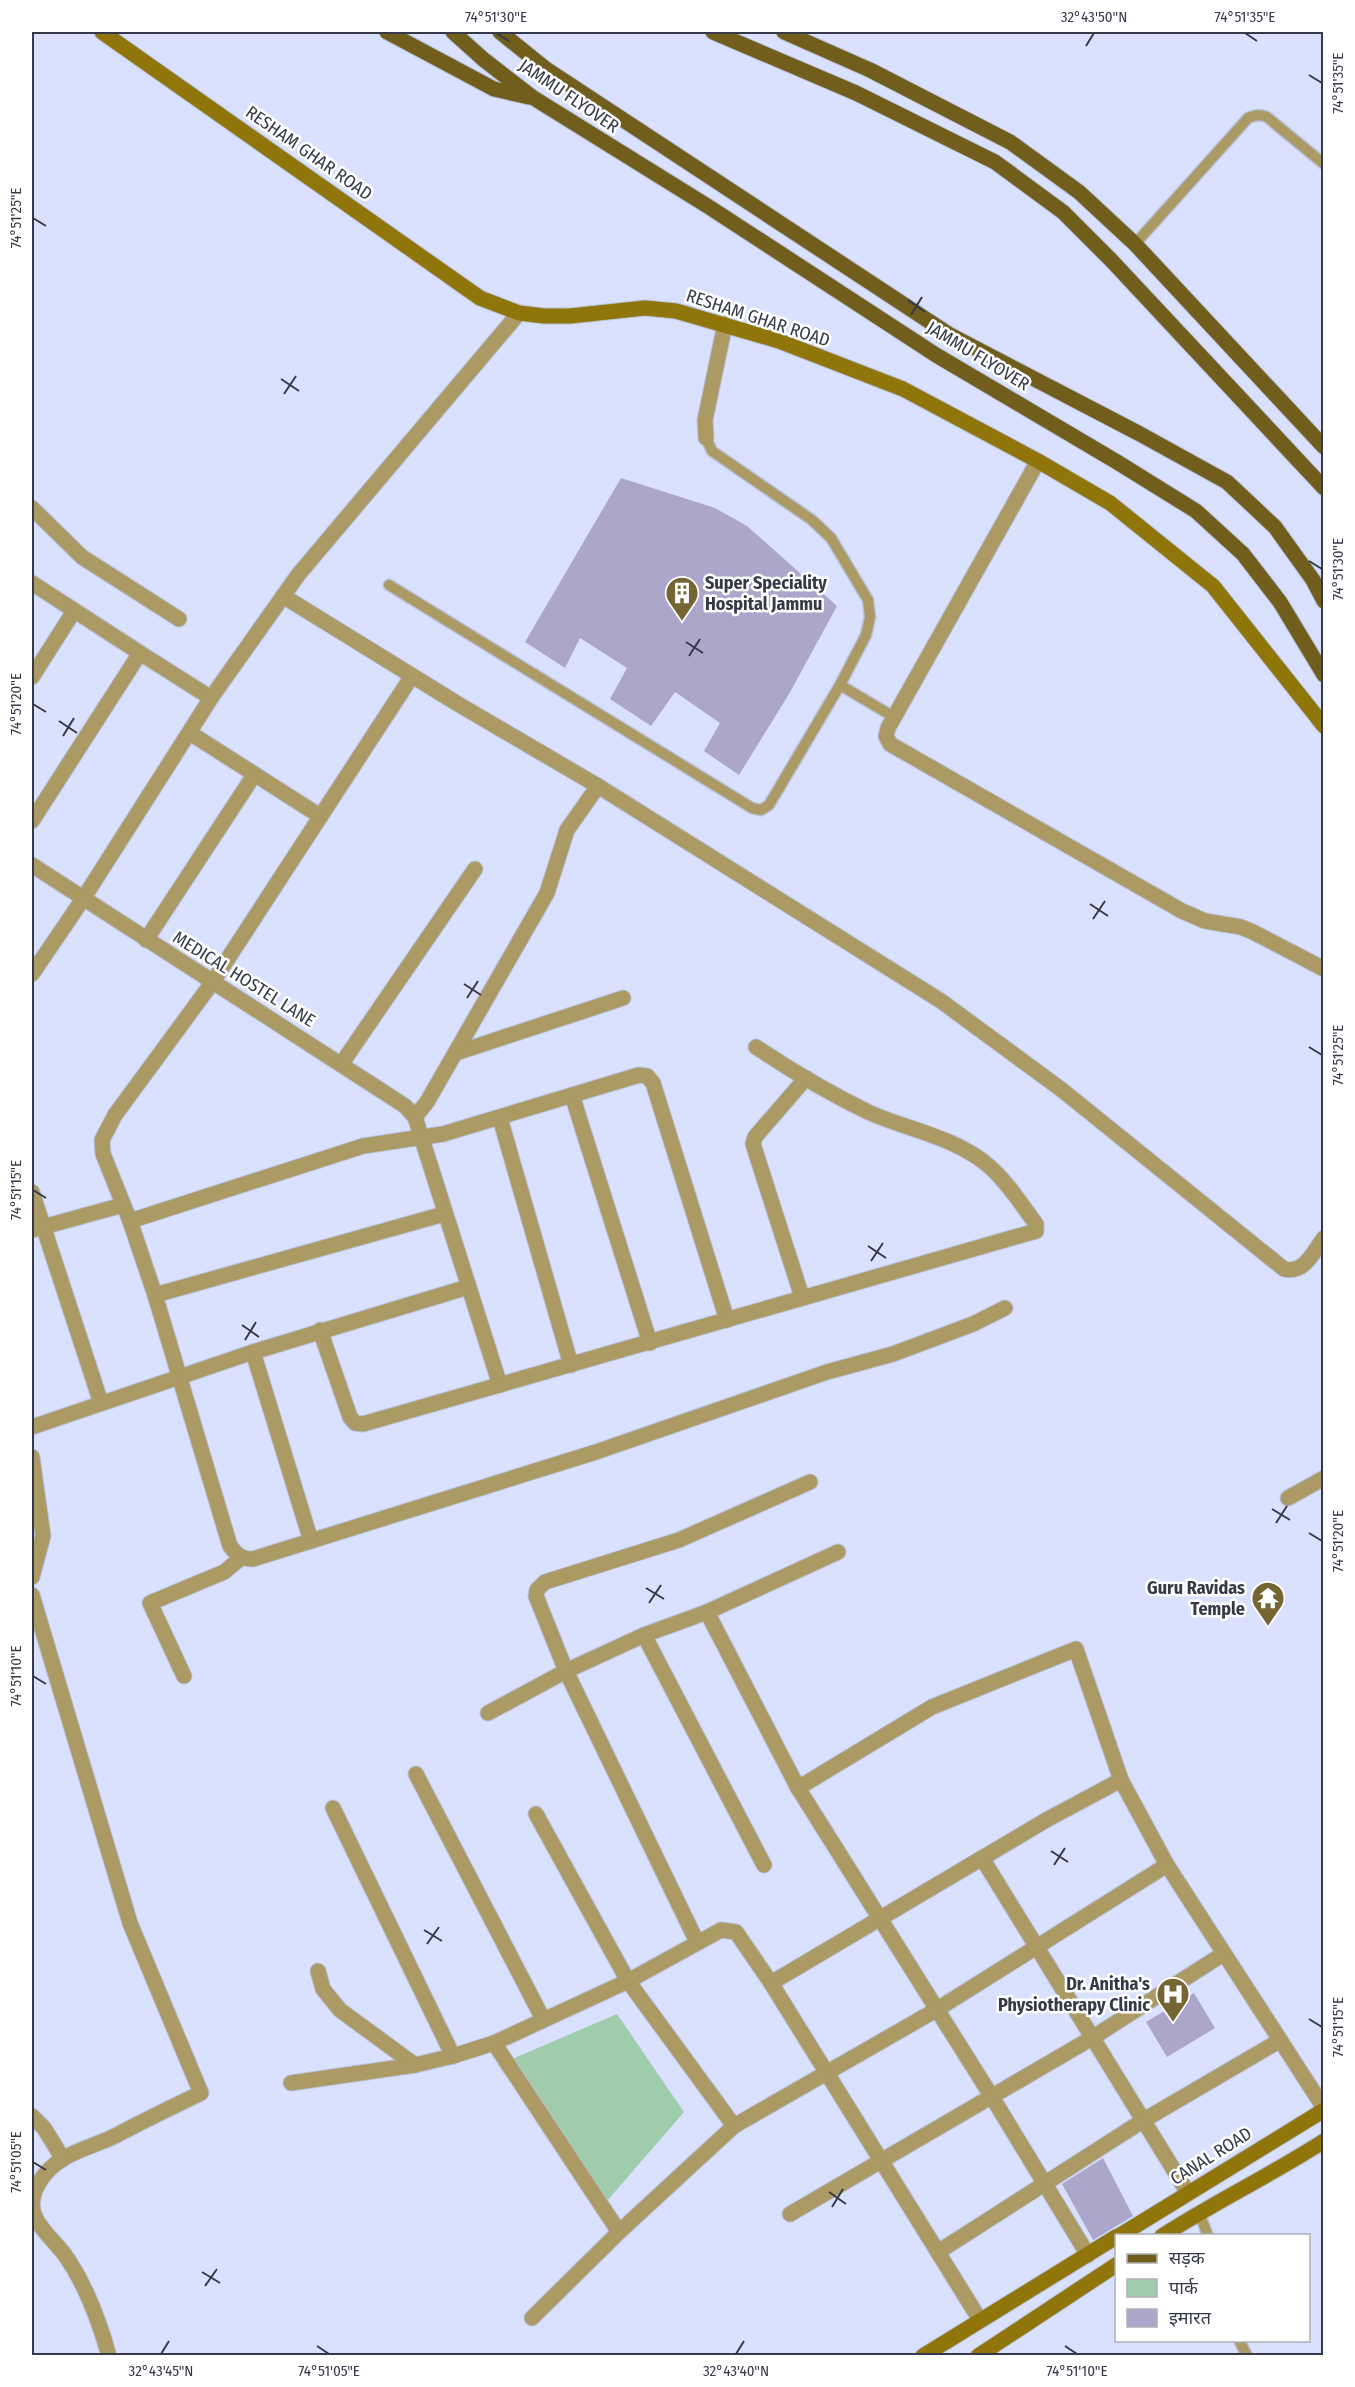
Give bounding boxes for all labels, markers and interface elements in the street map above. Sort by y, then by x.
text: 74°51'30"E [465,8,527,26]
text: 32°43'50"N [1061,8,1127,26]
text: 74°51'35"E [1215,8,1275,26]
text: 74°51'35"E [1329,53,1347,113]
street label: JAMMU FLYOVER [515,54,623,138]
street label: RESHAM GHAR ROAD [241,101,377,205]
text: 74°51'25"E [7,188,25,248]
street label: RESHAM GHAR ROAD [683,284,833,352]
street label: JAMMU FLYOVER [923,317,1034,395]
text: 74°51'30"E [1329,538,1347,600]
place label: Super Speciality Hospital Jammu [705,572,827,615]
building icon: Super Speciality Hospital Jammu [664,575,700,622]
text: 74°51'20"E [7,673,25,735]
street label: MEDICAL HOSTEL LANE [169,926,319,1032]
text: 74°51'25"E [1329,1025,1347,1085]
text: 74°51'15"E [7,1160,25,1220]
text: 74°51'20"E [1329,1510,1347,1572]
place label: Guru Ravidas Temple [1147,1577,1245,1620]
temple icon: Guru Ravidas Temple [1250,1580,1286,1627]
text: 74°51'10"E [7,1645,25,1707]
place label: Dr. Anitha's Physiotherapy Clinic [998,1973,1150,2016]
hospital icon: Dr. Anitha's Physiotherapy Clinic [1155,1976,1191,2023]
text: 74°51'15"E [1329,1997,1347,2057]
street label: CANAL ROAD [1166,2122,1256,2190]
text: 74°51'05"E [7,2131,25,2193]
legend [1115,2234,1310,2342]
text: सड़क [1169,2247,1206,2269]
text: पार्क [1169,2277,1199,2299]
text: इमारत [1169,2307,1212,2329]
text: 32°43'45"N [129,2362,193,2380]
text: 74°51'05"E [298,2362,360,2380]
text: 32°43'40"N [703,2362,769,2380]
text: 74°51'10"E [1046,2362,1108,2380]

